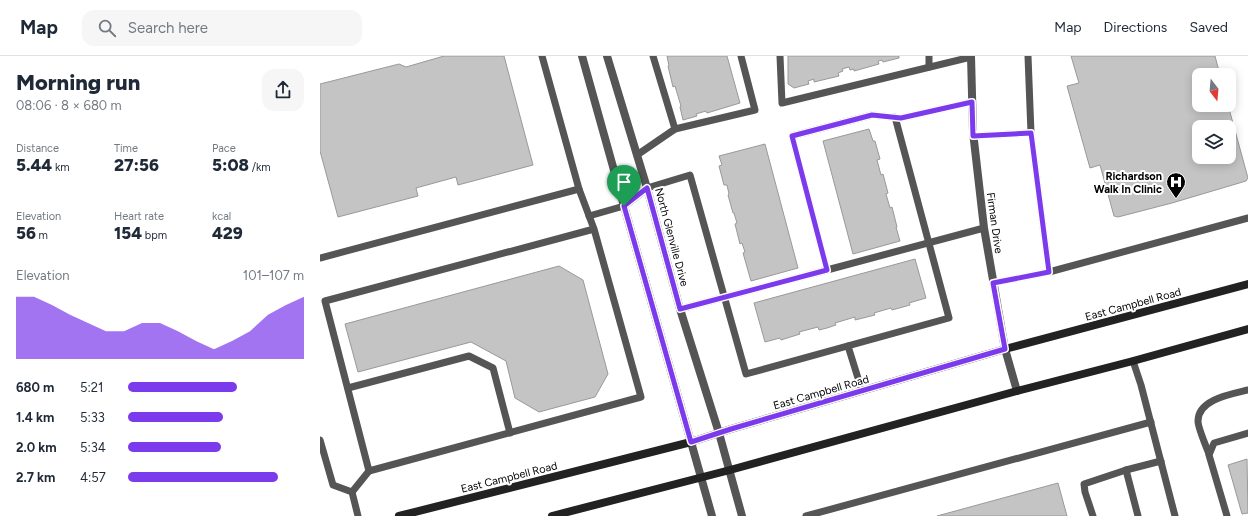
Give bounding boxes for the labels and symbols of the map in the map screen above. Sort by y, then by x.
north arrow [1192,68,1236,112]
pin [607,165,641,206]
place label: Richardson Walk In Clinic [1094,170,1162,196]
hospital icon: Richardson Walk In Clinic [1165,171,1187,199]
street label: North Glenville Drive [652,186,691,288]
street label: Firman Drive [984,192,1005,254]
street label: East Campbell Road [1084,285,1183,324]
street label: East Campbell Road [772,373,870,412]
street label: East Campbell Road [460,459,559,496]

